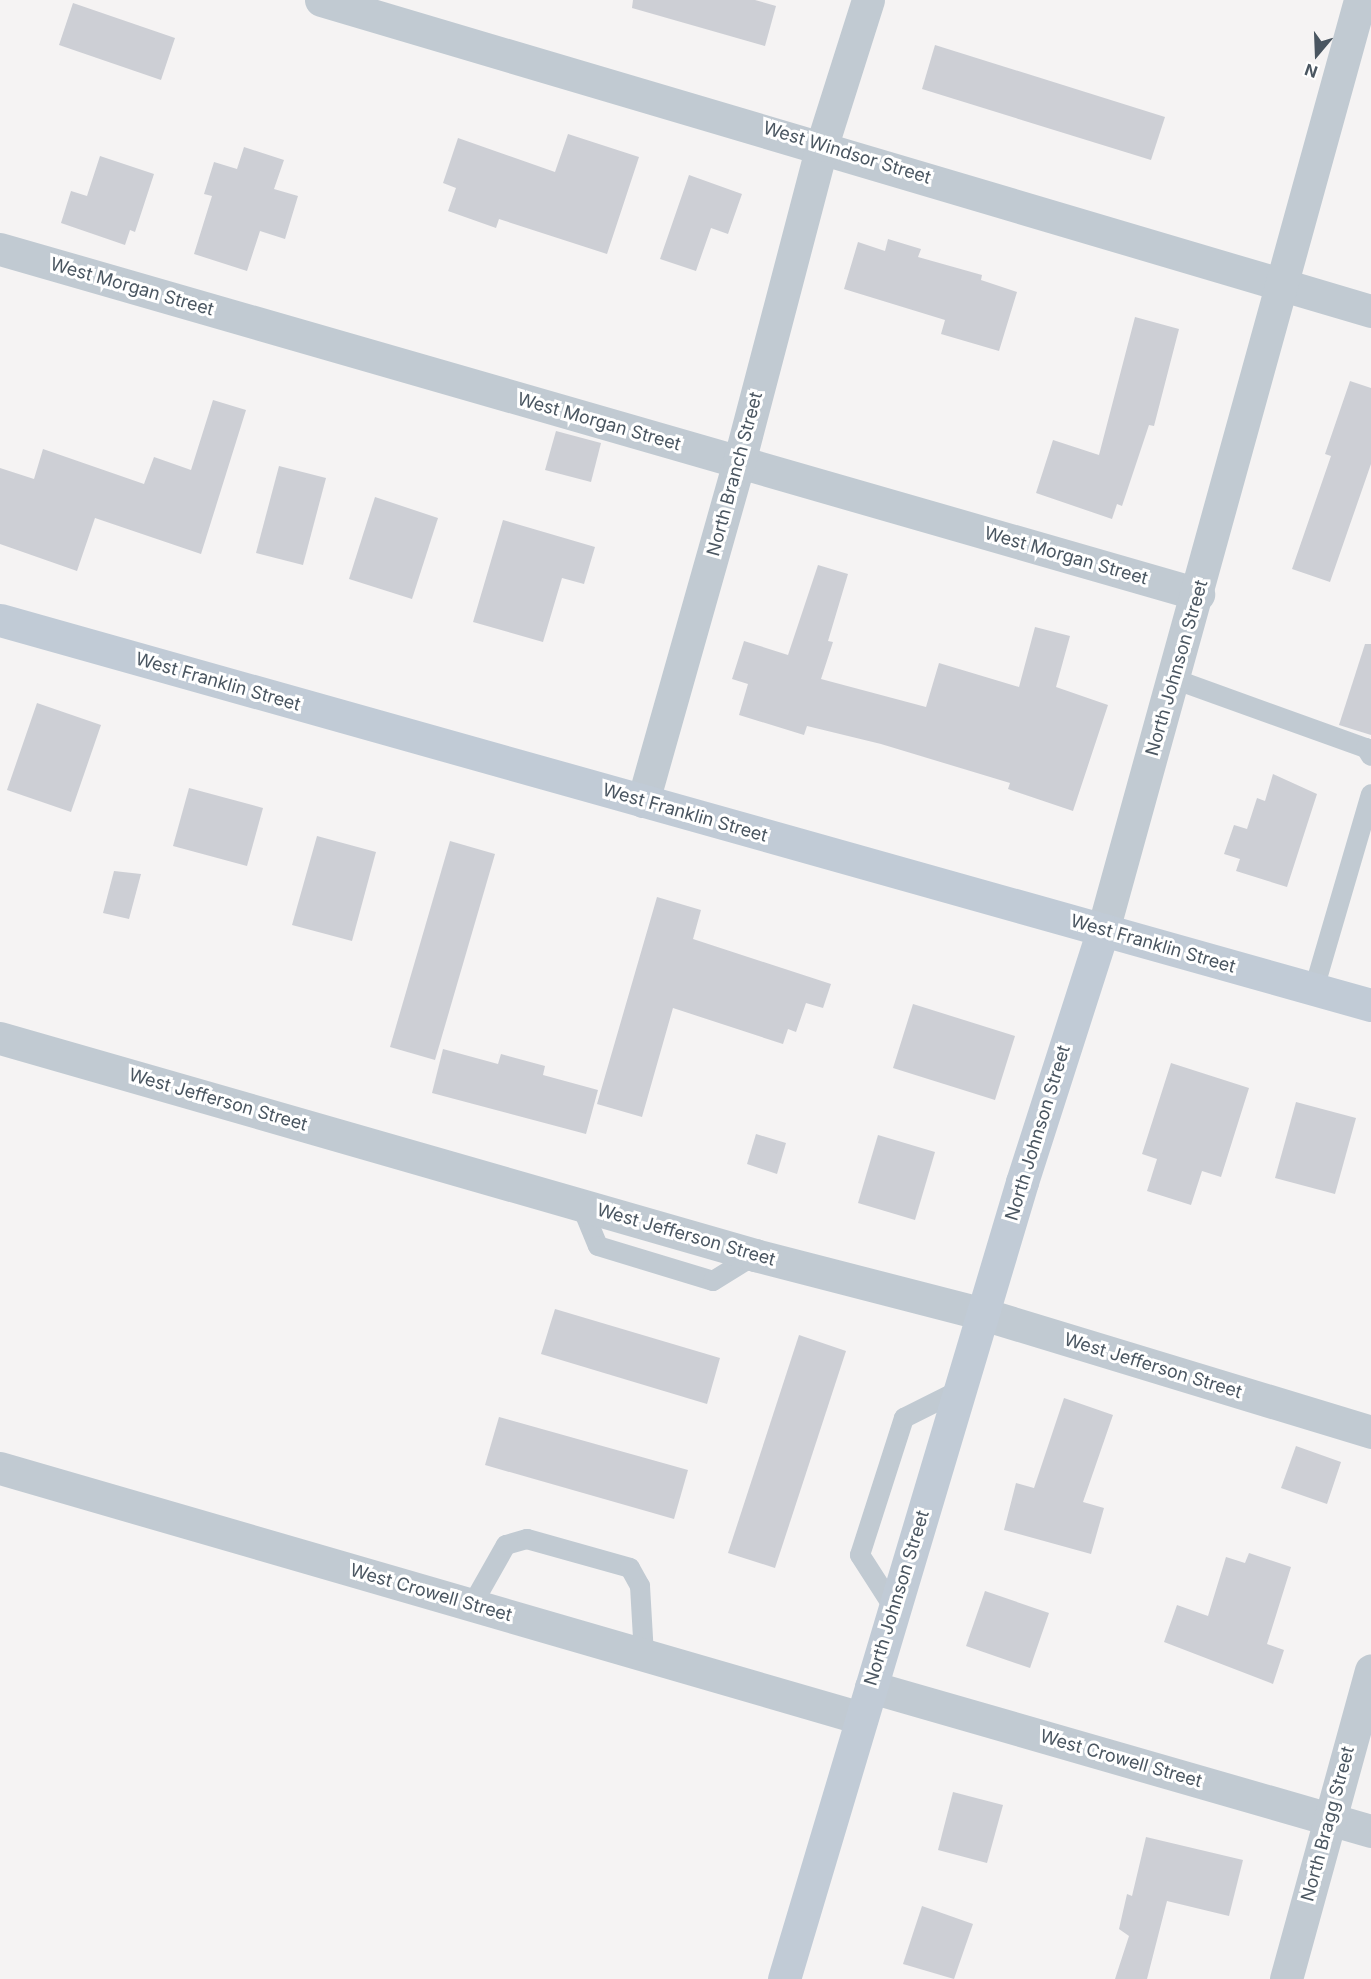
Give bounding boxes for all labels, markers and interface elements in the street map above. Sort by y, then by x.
north arrow [1287,24,1347,84]
text: N [1302,60,1320,82]
street label: West Windsor Street [760,117,934,189]
street label: West Morgan Street [48,253,216,321]
street label: West Morgan Street [515,388,683,456]
street label: North Branch Street [703,390,767,558]
street label: West Morgan Street [982,522,1150,590]
street label: North Johnson Street [1142,577,1212,759]
street label: West Franklin Street [133,648,303,716]
street label: West Franklin Street [600,779,770,847]
street label: West Franklin Street [1068,910,1238,978]
street label: North Johnson Street [1001,1043,1075,1223]
street label: West Jefferson Street [126,1064,310,1136]
street label: West Jefferson Street [594,1199,778,1271]
street label: West Jefferson Street [1062,1329,1244,1403]
street label: North Johnson Street [860,1508,934,1688]
street label: West Crowell Street [348,1560,514,1626]
street label: West Crowell Street [1038,1726,1204,1792]
street label: North Bragg Street [1297,1744,1359,1904]

